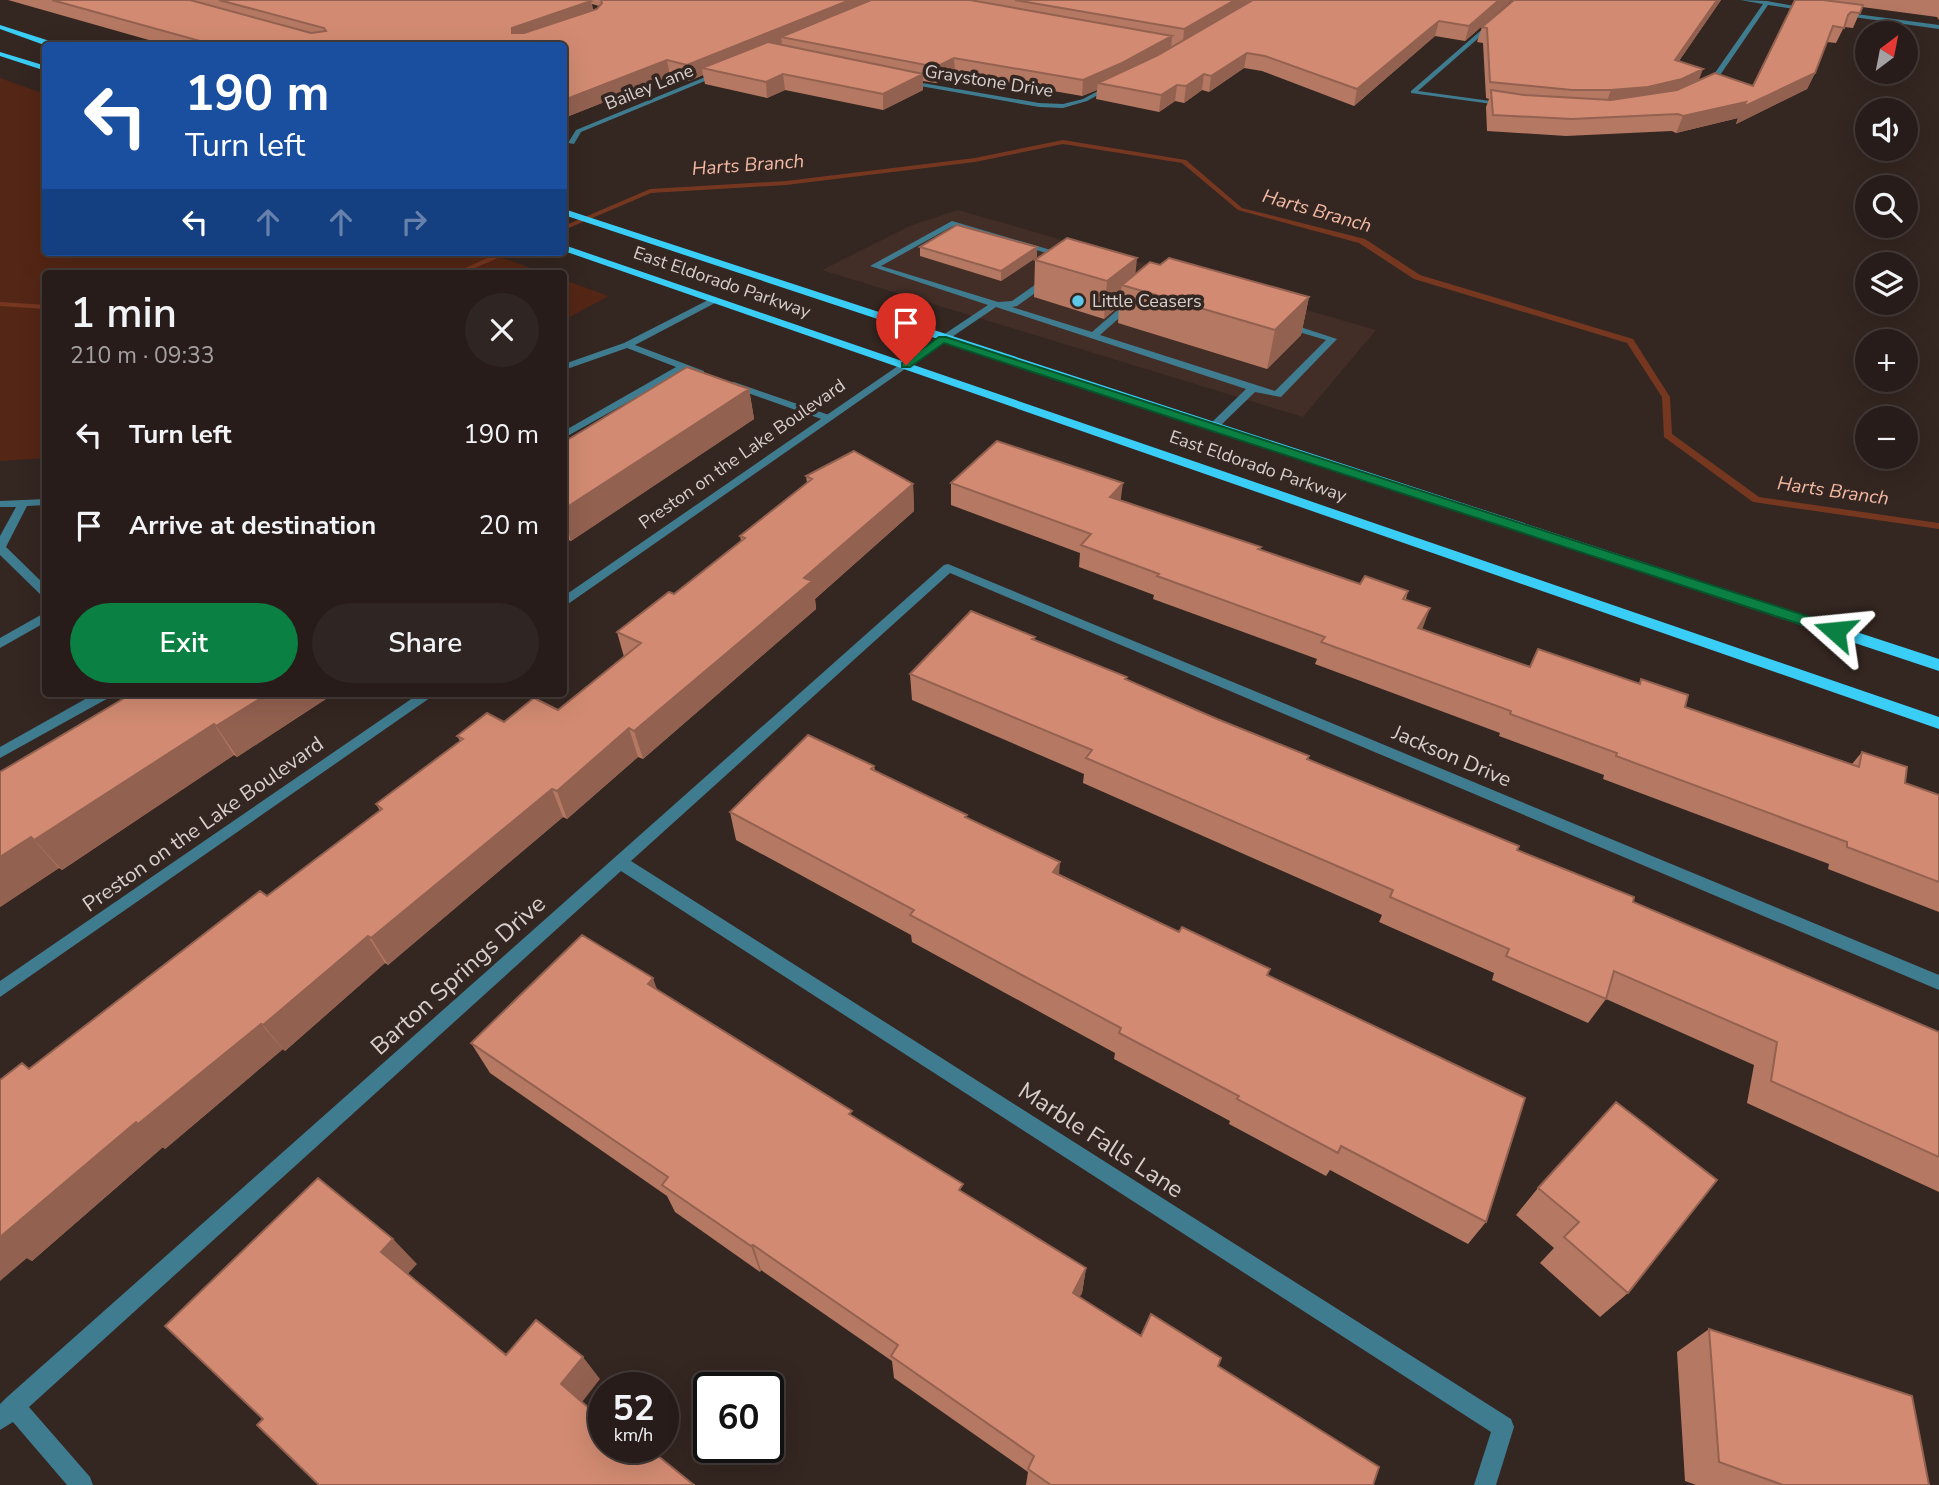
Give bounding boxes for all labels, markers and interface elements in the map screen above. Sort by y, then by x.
north arrow [1855,21,1918,84]
map controls [1855,21,1918,469]
street label: Bailey Lane [601,58,697,116]
street label: Graystone Drive [923,59,1055,103]
text: 190 m [185,60,329,127]
icon: left [70,70,161,161]
button: sound [1855,98,1918,161]
text: Turn left [185,124,305,167]
water label: Harts Branch [691,148,805,182]
button: search [1855,175,1918,238]
water label: Harts Branch [1259,183,1375,239]
icon: left [176,203,214,241]
icon: ahead [249,203,287,241]
icon: ahead [322,203,360,241]
icon: right [395,203,433,241]
street label: East Eldorado Parkway [630,240,815,324]
button: layers [1855,252,1918,315]
text: 1 min [70,285,177,342]
place label: Little Ceasers [1092,289,1202,313]
button: close [465,293,539,367]
pin [876,293,936,365]
marker: Little Ceasers [1070,293,1086,309]
icon: arrive [887,304,925,342]
button: + [1855,329,1918,392]
text: 210 m · 09:33 [70,340,215,371]
street label: Preston on the Lake Boulevard [634,373,850,535]
button: − [1855,406,1918,469]
icon: left [70,416,108,454]
text: Turn left [129,417,232,452]
text: 190 m [463,417,539,452]
street label: East Eldorado Parkway [1166,424,1351,508]
water label: Harts Branch [1775,470,1891,512]
icon: arrive [70,507,108,545]
text: Arrive at destination [129,508,376,543]
text: 20 m [479,508,539,543]
position arrow [1798,594,1872,668]
button: Exit [70,603,298,683]
button: Share [312,603,539,683]
street label: Jackson Drive [1387,718,1516,794]
street label: Preston on the Lake Boulevard [77,730,329,918]
street label: Barton Springs Drive [364,888,552,1062]
street label: Marble Falls Lane [1012,1075,1190,1205]
speed limit sign: 60 [693,1372,784,1463]
text: 52 [612,1385,655,1432]
text: km/h [614,1423,653,1447]

